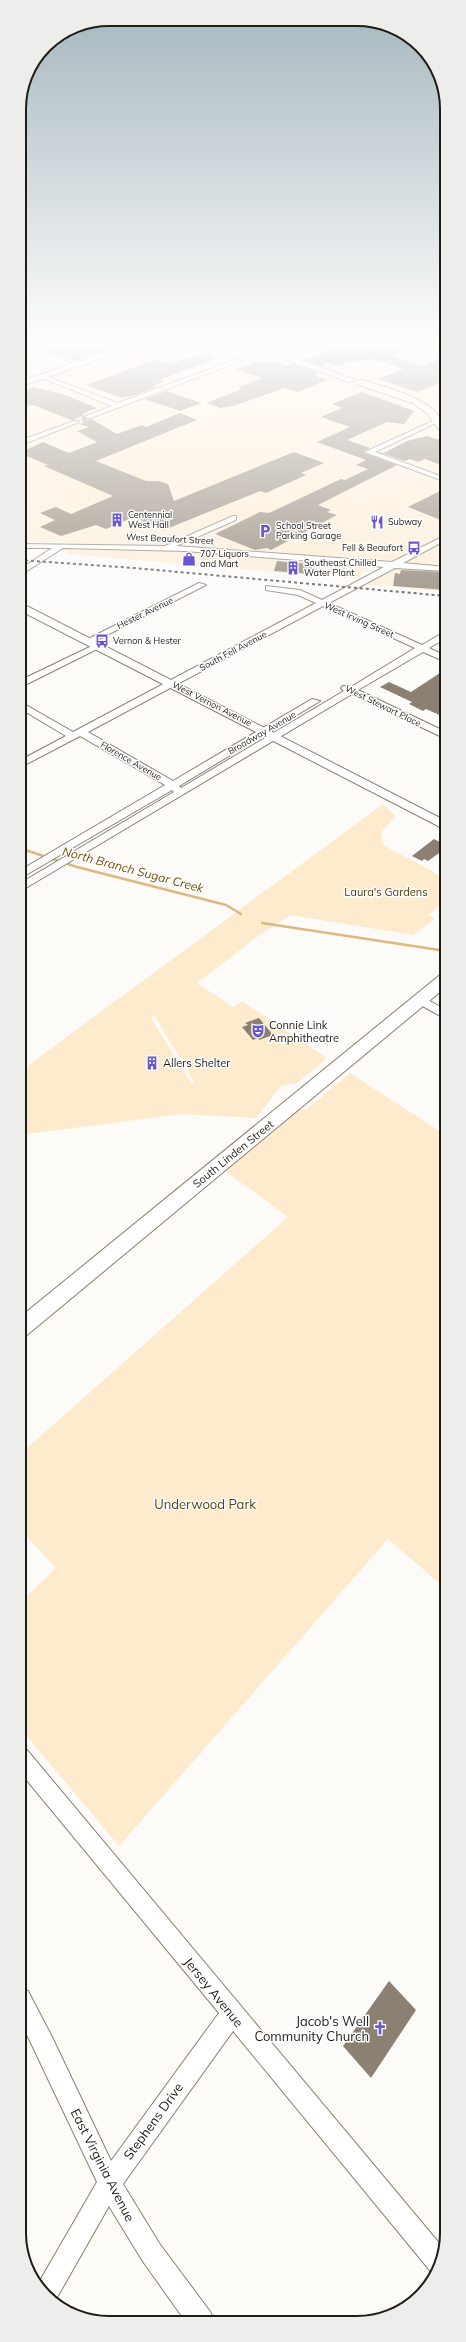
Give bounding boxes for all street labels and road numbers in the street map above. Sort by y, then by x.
street label: West Beaufort Street [126,531,214,546]
street label: Hester Avenue [115,594,175,631]
street label: West Irving Street [323,599,396,640]
street label: South Fell Avenue [197,628,268,673]
street label: West Vernon Avenue [171,679,254,728]
street label: West Stewart Place [344,682,423,729]
street label: Broadway Avenue [226,709,298,757]
street label: Florence Avenue [99,739,164,783]
street label: South Linden Street [190,1117,276,1191]
street label: Jersey Avenue [181,1954,247,2030]
street label: Stephens Drive [120,2079,186,2163]
street label: East Virginia Avenue [68,2106,138,2224]

